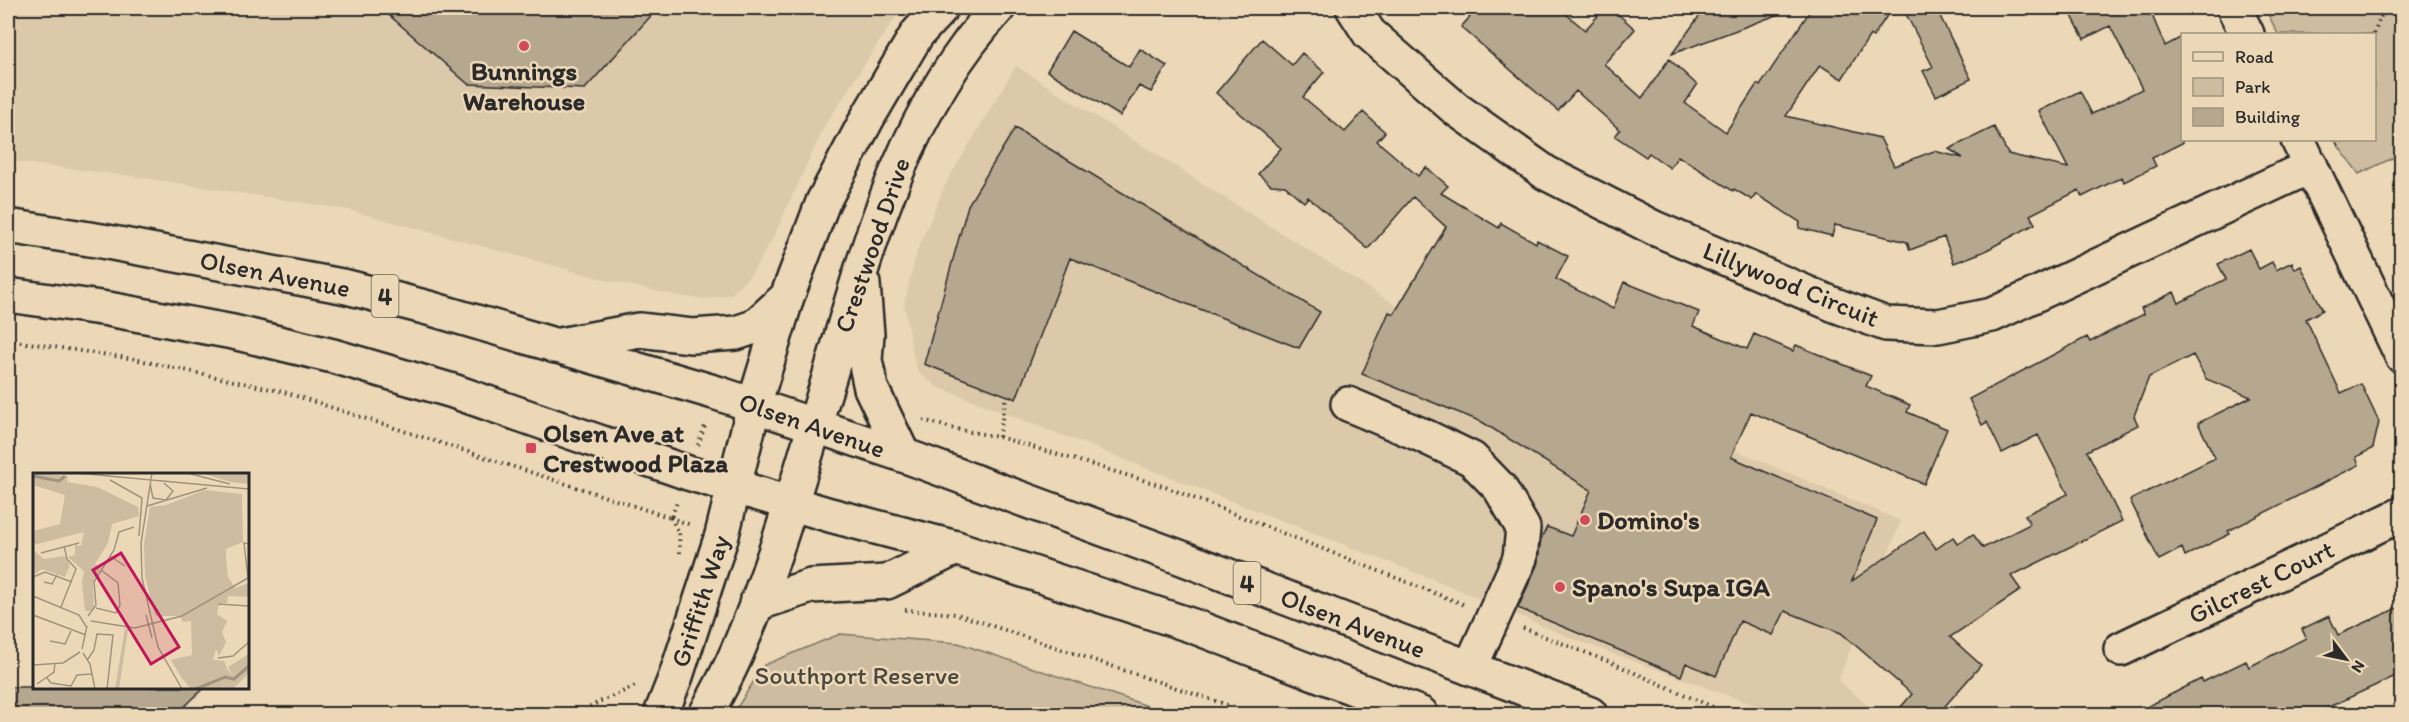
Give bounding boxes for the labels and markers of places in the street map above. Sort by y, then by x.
marker: Bunnings Warehouse [517,39,531,53]
place label: Bunnings Warehouse [463,55,585,117]
place label: Olsen Ave at Crestwood Plaza [543,417,728,479]
marker: Olsen Ave at Crestwood Plaza [524,441,538,455]
place label: Domino's [1597,504,1700,536]
marker: Domino's [1578,513,1592,527]
place label: Spano's Supa IGA [1572,571,1770,603]
marker: Spano's Supa IGA [1553,580,1567,594]

